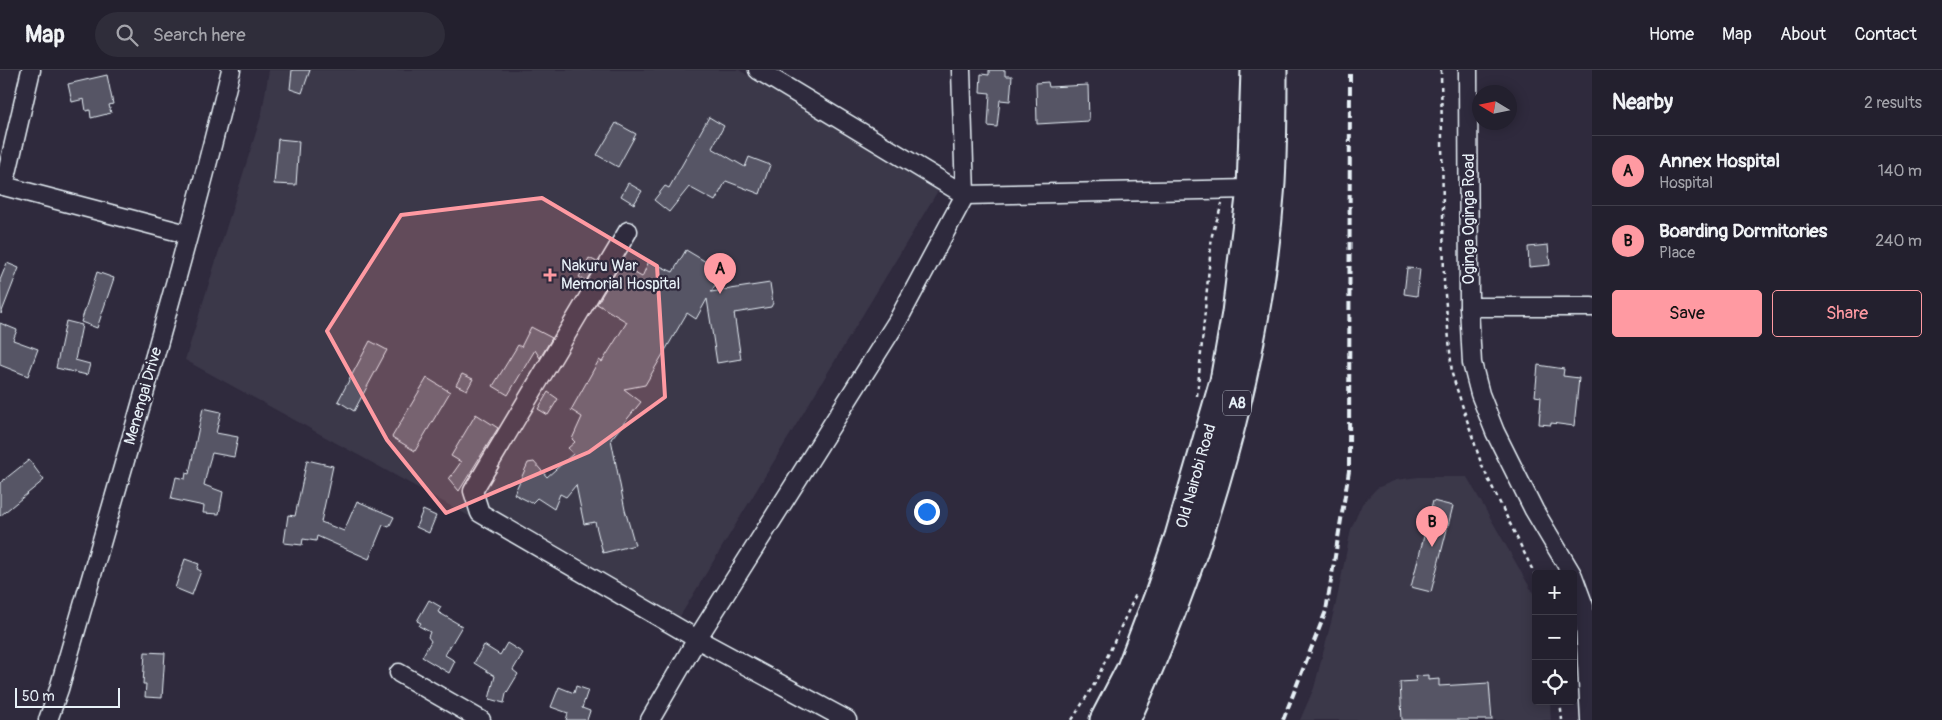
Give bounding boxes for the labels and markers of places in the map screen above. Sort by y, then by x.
pin: A [704,253,736,294]
place label: Nakuru War Memorial Hospital [561,256,680,294]
marker: Nakuru War Memorial Hospital [543,268,557,282]
pin: B [1416,506,1448,547]

